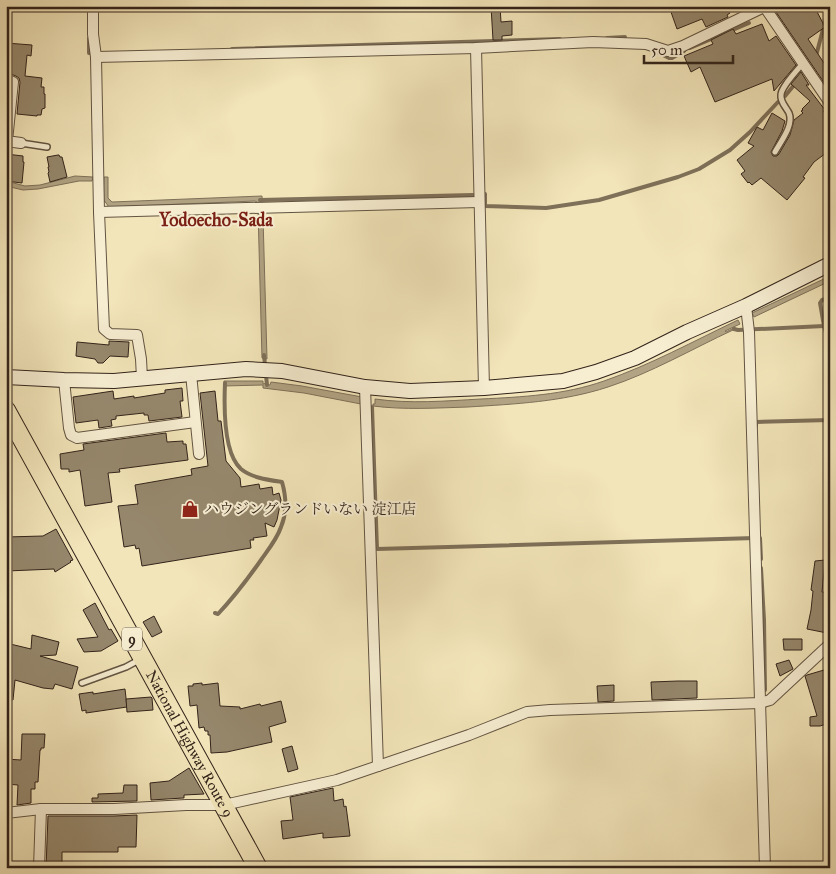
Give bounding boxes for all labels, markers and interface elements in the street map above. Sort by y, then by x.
scale bar [644,32,732,64]
text: 50 m [651,41,683,59]
district label: Yodoecho-Sada [158,209,273,231]
shop icon: ハウジングランドいない 淀江店 [180,499,200,519]
place label: ハウジングランドいない 淀江店 [204,500,417,518]
road number: 9 [122,628,142,650]
street label: National Highway Route 9 [142,667,237,820]

